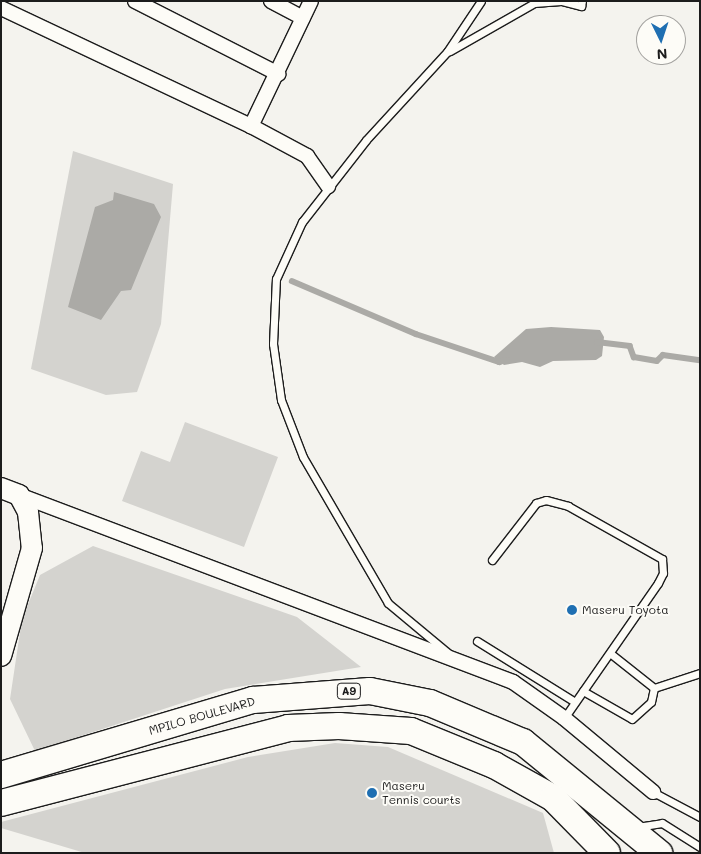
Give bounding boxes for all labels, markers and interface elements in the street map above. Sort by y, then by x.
north arrow [636,15,686,65]
text: N [656,45,668,64]
place label: Maseru Toyota [582,603,669,617]
marker: Maseru Toyota [566,604,578,616]
road number: A9 [336,682,362,699]
street label: MPILO BOULEVARD [147,694,257,738]
place label: Maseru Tennis courts [382,779,461,807]
marker: Maseru Tennis courts [366,787,378,799]

